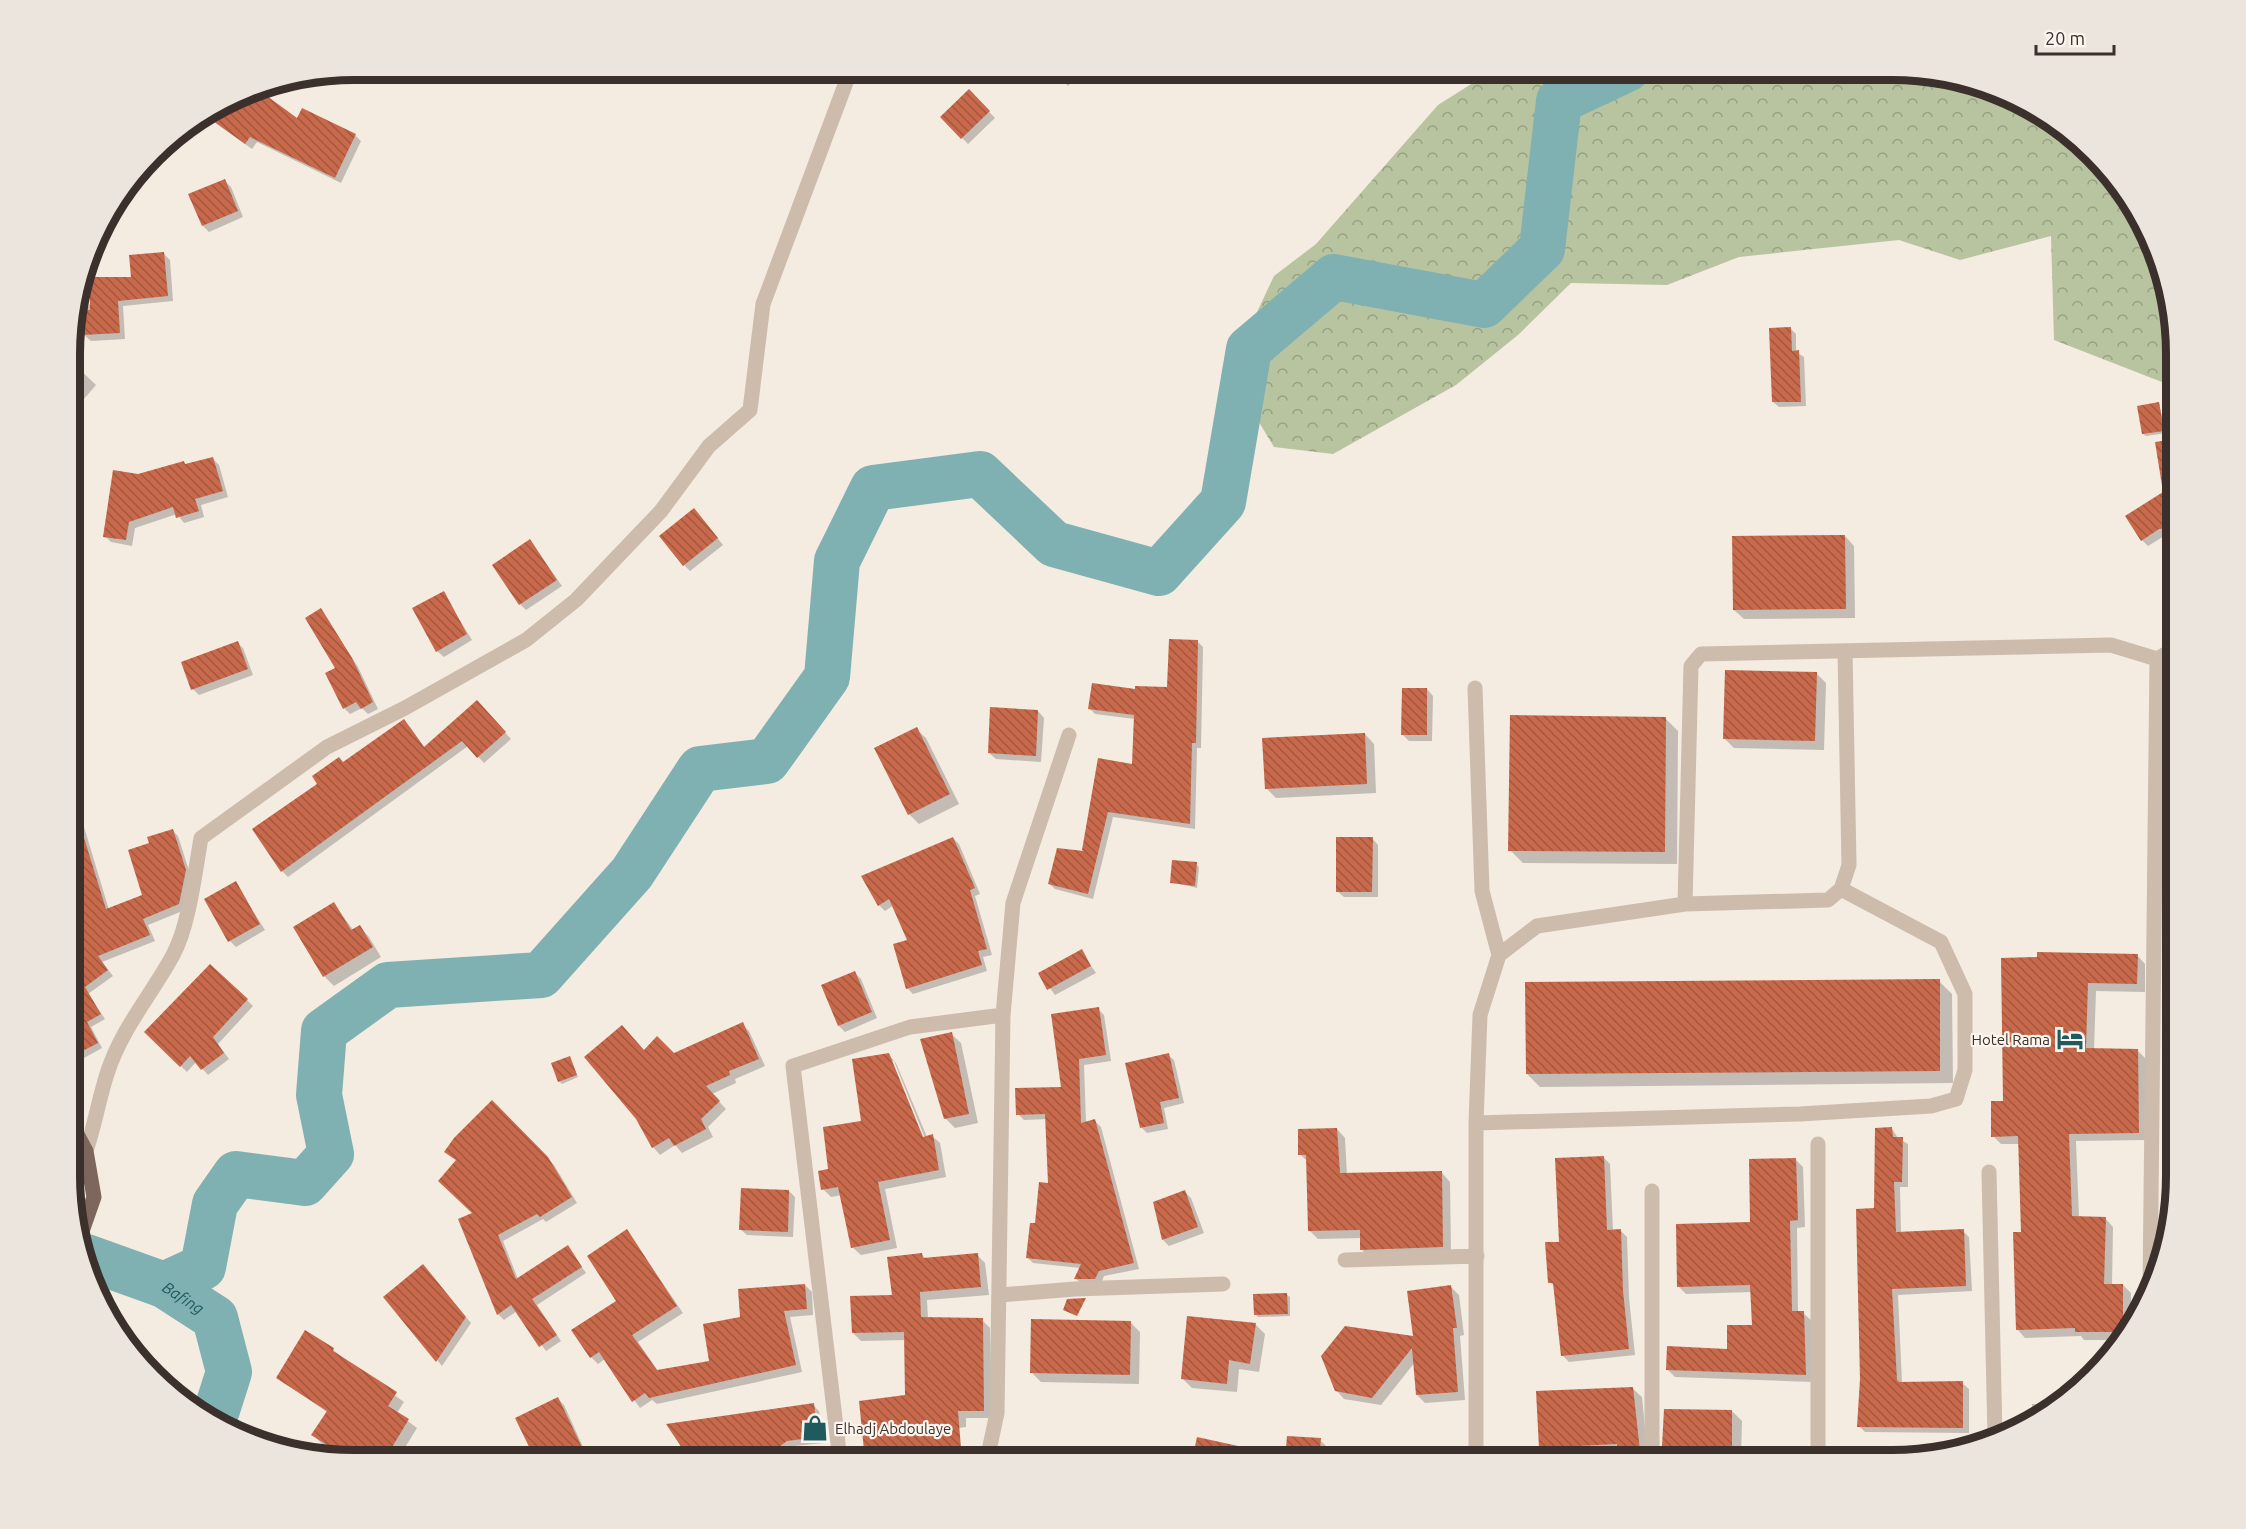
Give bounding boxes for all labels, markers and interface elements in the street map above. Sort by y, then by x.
scale bar [2036,18,2114,56]
text: 20 m [2045,28,2085,48]
hotel icon: Hotel Rama [2055,1024,2085,1054]
place label: Hotel Rama [1972,1031,2050,1048]
water label: Bafing [159,1278,208,1318]
shop icon: Elhadj Abdoulaye [800,1413,830,1443]
place label: Elhadj Abdoulaye [835,1420,951,1437]

